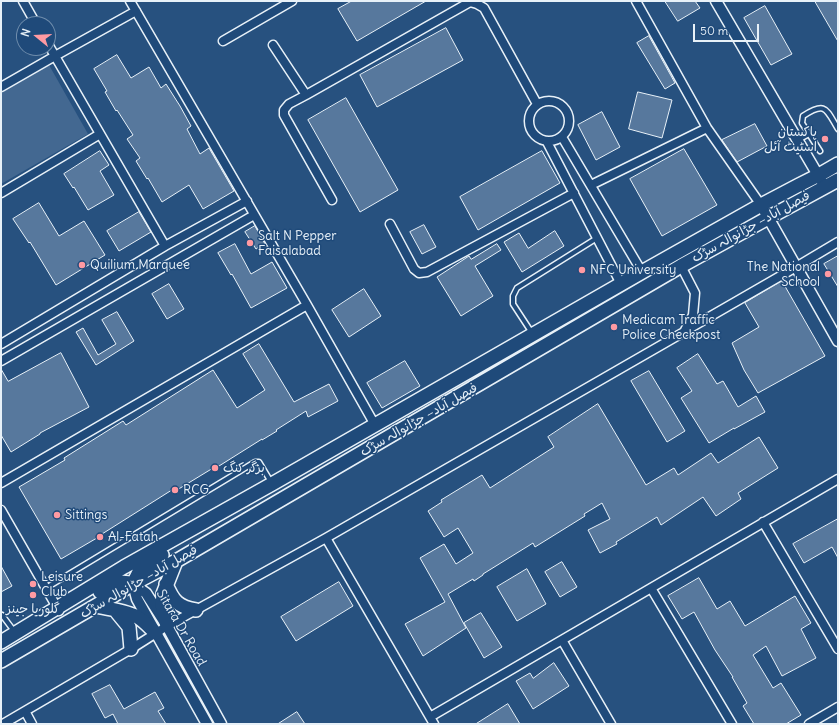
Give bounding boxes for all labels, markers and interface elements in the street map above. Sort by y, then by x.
north arrow [16,16,56,56]
scale bar [695,16,761,42]
text: 50 m [700,23,728,38]
text: N [18,27,33,38]
place label: پاکستان اسٹیٹ آئل [764,124,817,155]
marker: پاکستان اسٹیٹ آئل [820,134,830,144]
street label: فیصل آباد– جڑانوالہ سڑک [689,188,813,266]
place label: Salt N Pepper Faisalabad [258,228,337,259]
marker: Salt N Pepper Faisalabad [245,238,255,248]
place label: Quilium Marquee [90,257,190,273]
place label: The National School [747,259,820,290]
marker: Quilium Marquee [77,260,87,270]
place label: NFC University [590,262,676,278]
marker: NFC University [577,265,587,275]
marker: The National School [823,269,833,279]
place label: Medicam Traffic Police Checkpost [622,312,720,343]
marker: Medicam Traffic Police Checkpost [609,322,619,332]
street label: فیصل آباد– جڑانوالہ سڑک [358,380,480,460]
place label: برگر کنگ [223,460,265,476]
marker: برگر کنگ [210,463,220,473]
place label: RCG [183,482,209,498]
marker: RCG [170,485,180,495]
place label: Sittings [65,507,108,523]
marker: Sittings [52,510,62,520]
place label: Al-Fatah [108,529,158,545]
marker: Al-Fatah [95,532,105,542]
street label: فیصل آباد– جڑانوالہ سڑک [78,542,200,622]
place label: Leisure Club [41,569,83,600]
marker: Leisure Club [28,579,38,589]
street label: Sitara Dr Road [153,587,209,669]
marker: گلوریا جینز [28,590,38,600]
place label: گلوریا جینز [6,601,60,617]

